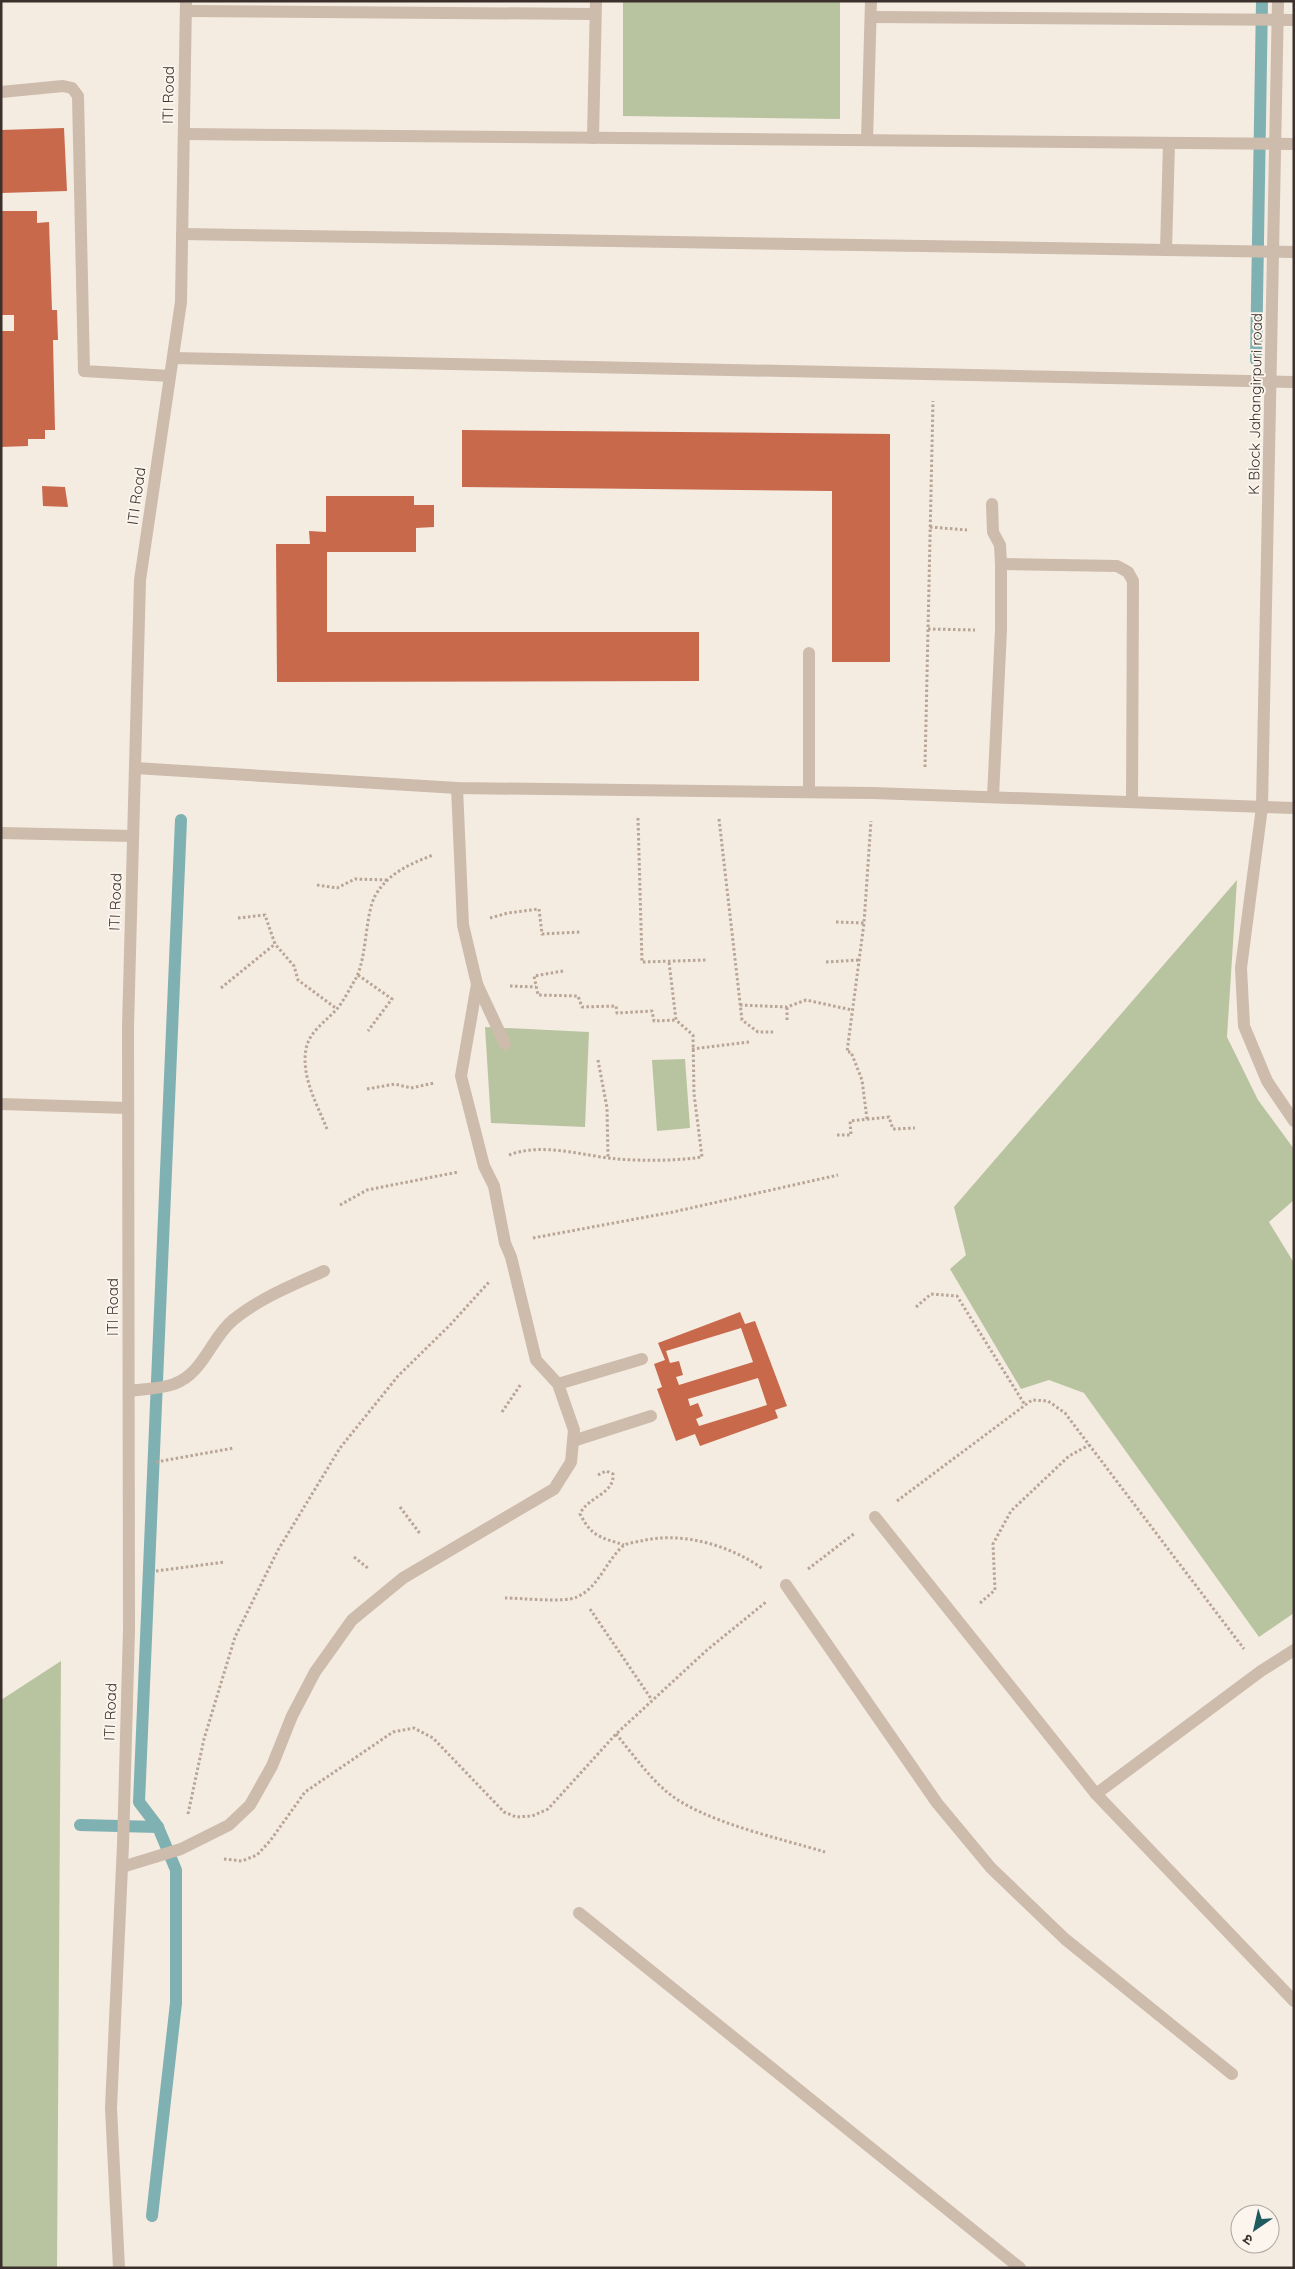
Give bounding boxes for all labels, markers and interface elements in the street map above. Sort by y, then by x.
street label: ITI Road [158,66,178,124]
street label: K Block Jahangirpuri road [1244,313,1266,495]
street label: ITI Road [123,466,149,526]
street label: ITI Road [104,873,126,931]
street label: ITI Road [103,1278,122,1336]
street label: ITI Road [99,1683,121,1741]
north arrow [1230,2204,1280,2254]
text: उ [1239,2230,1256,2250]

